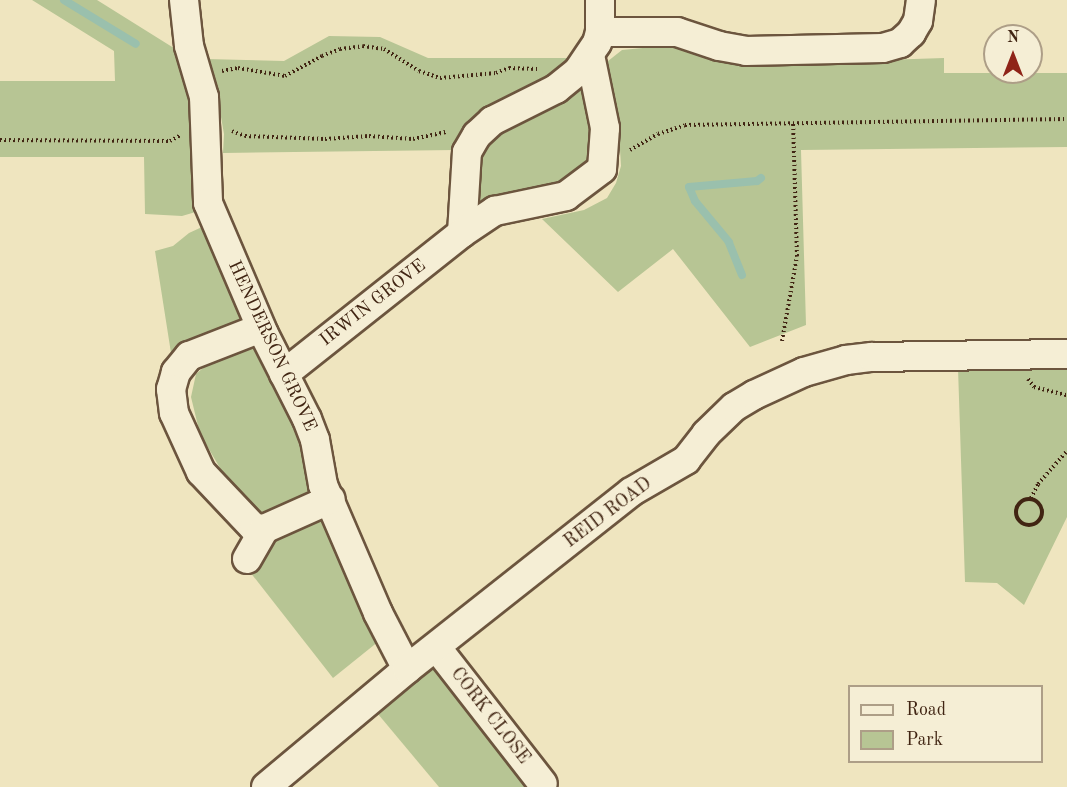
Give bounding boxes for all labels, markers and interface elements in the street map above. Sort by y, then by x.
north arrow [983,24,1043,84]
text: N [1007,30,1019,46]
street label: IRWIN GROVE [316,255,430,351]
street label: HENDERSON GROVE [223,257,321,435]
street label: REID ROAD [560,473,656,553]
street label: CORK CLOSE [446,663,534,769]
legend [848,685,1043,763]
text: Road [906,701,946,719]
text: Park [906,731,943,749]

